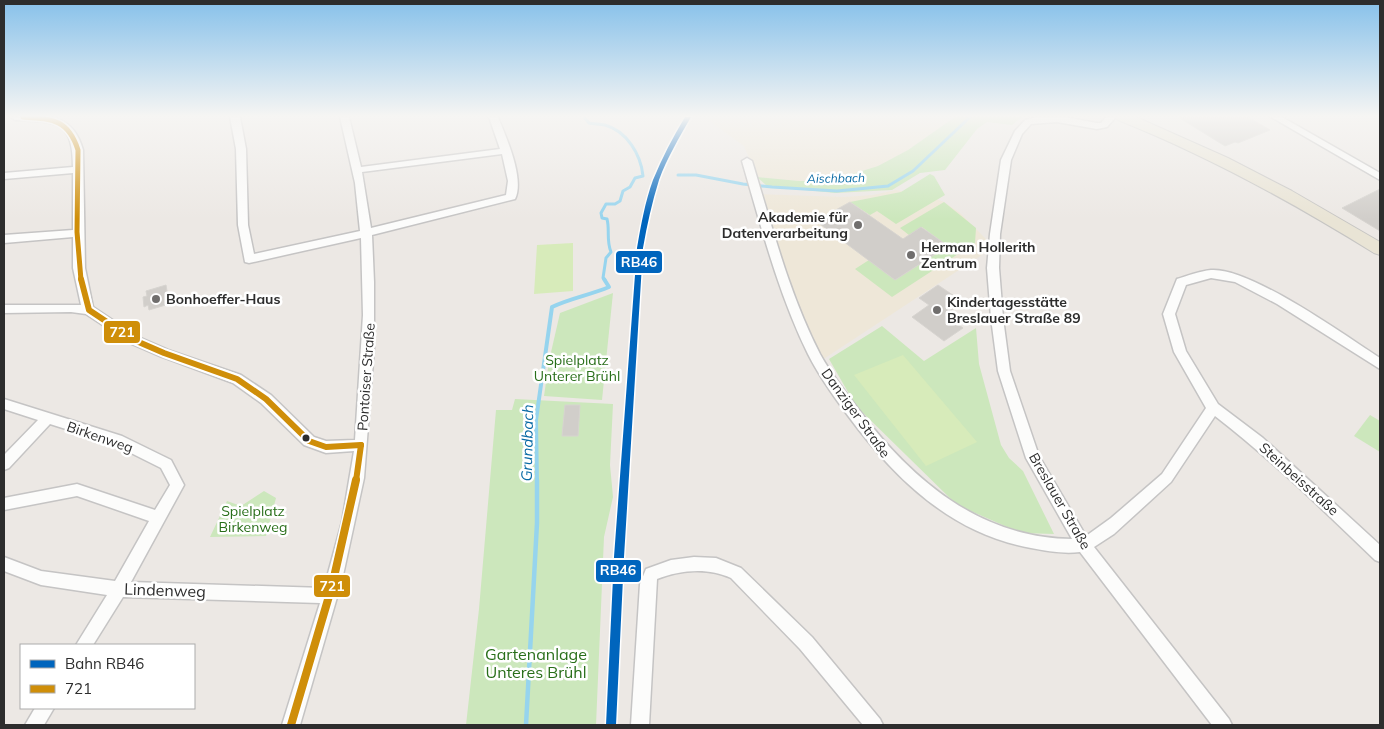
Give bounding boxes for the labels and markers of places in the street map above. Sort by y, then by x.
place label: Akademie für Datenverarbeitung [722,208,848,242]
marker: Akademie für Datenverarbeitung [852,219,864,231]
place label: Herman Hollerith Zentrum [921,238,1036,272]
marker: Herman Hollerith Zentrum [905,249,917,261]
place label: Bonhoeffer-Haus [166,290,280,308]
marker: Bonhoeffer-Haus [150,293,162,305]
place label: Kindertagesstätte Breslauer Straße 89 [947,293,1081,327]
marker: Kindertagesstätte Breslauer Straße 89 [931,304,943,316]
unlabelled marker [301,433,311,443]

